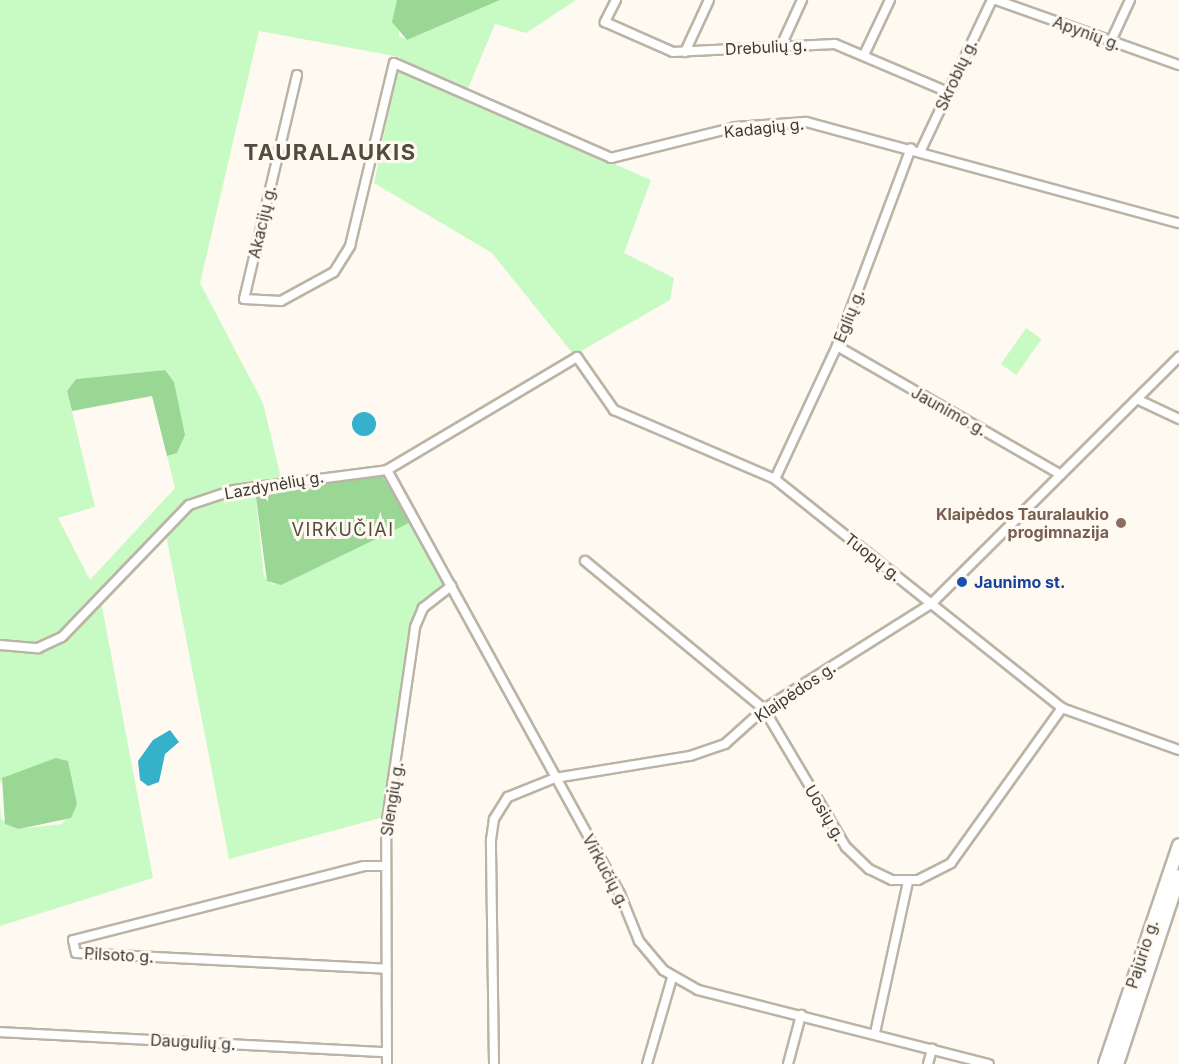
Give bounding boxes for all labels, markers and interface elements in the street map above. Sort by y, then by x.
street label: Apynių g. [1050,12,1124,54]
street label: Drebulių g. [725,35,807,59]
street label: Skroblų g. [931,36,981,114]
street label: Kadagių g. [723,114,805,142]
district label: TAURALAUKIS [243,140,417,166]
street label: Akacijų g. [244,184,280,260]
street label: Eglių g. [830,287,868,345]
street label: Jaunimo g. [908,382,990,440]
street label: Lazdynėlių g. [223,467,325,503]
place label: Klaipėdos Tauralaukio progimnazija [936,504,1109,542]
marker: Klaipėdos Tauralaukio progimnazija [1114,516,1128,530]
district label: VIRKUČIAI [291,519,395,541]
street label: Tuopų g. [841,529,905,585]
place label: Jaunimo st. [974,572,1065,592]
marker: Jaunimo st. [955,575,969,589]
street label: Klaipėdos g. [751,658,839,726]
street label: Slengių g. [377,760,407,838]
street label: Uosių g. [801,781,849,845]
street label: Virkučių g. [579,831,633,911]
street label: Pajūrio g. [1122,917,1162,991]
street label: Pilsoto g. [84,944,154,966]
street label: Daugulių g. [150,1030,236,1054]

